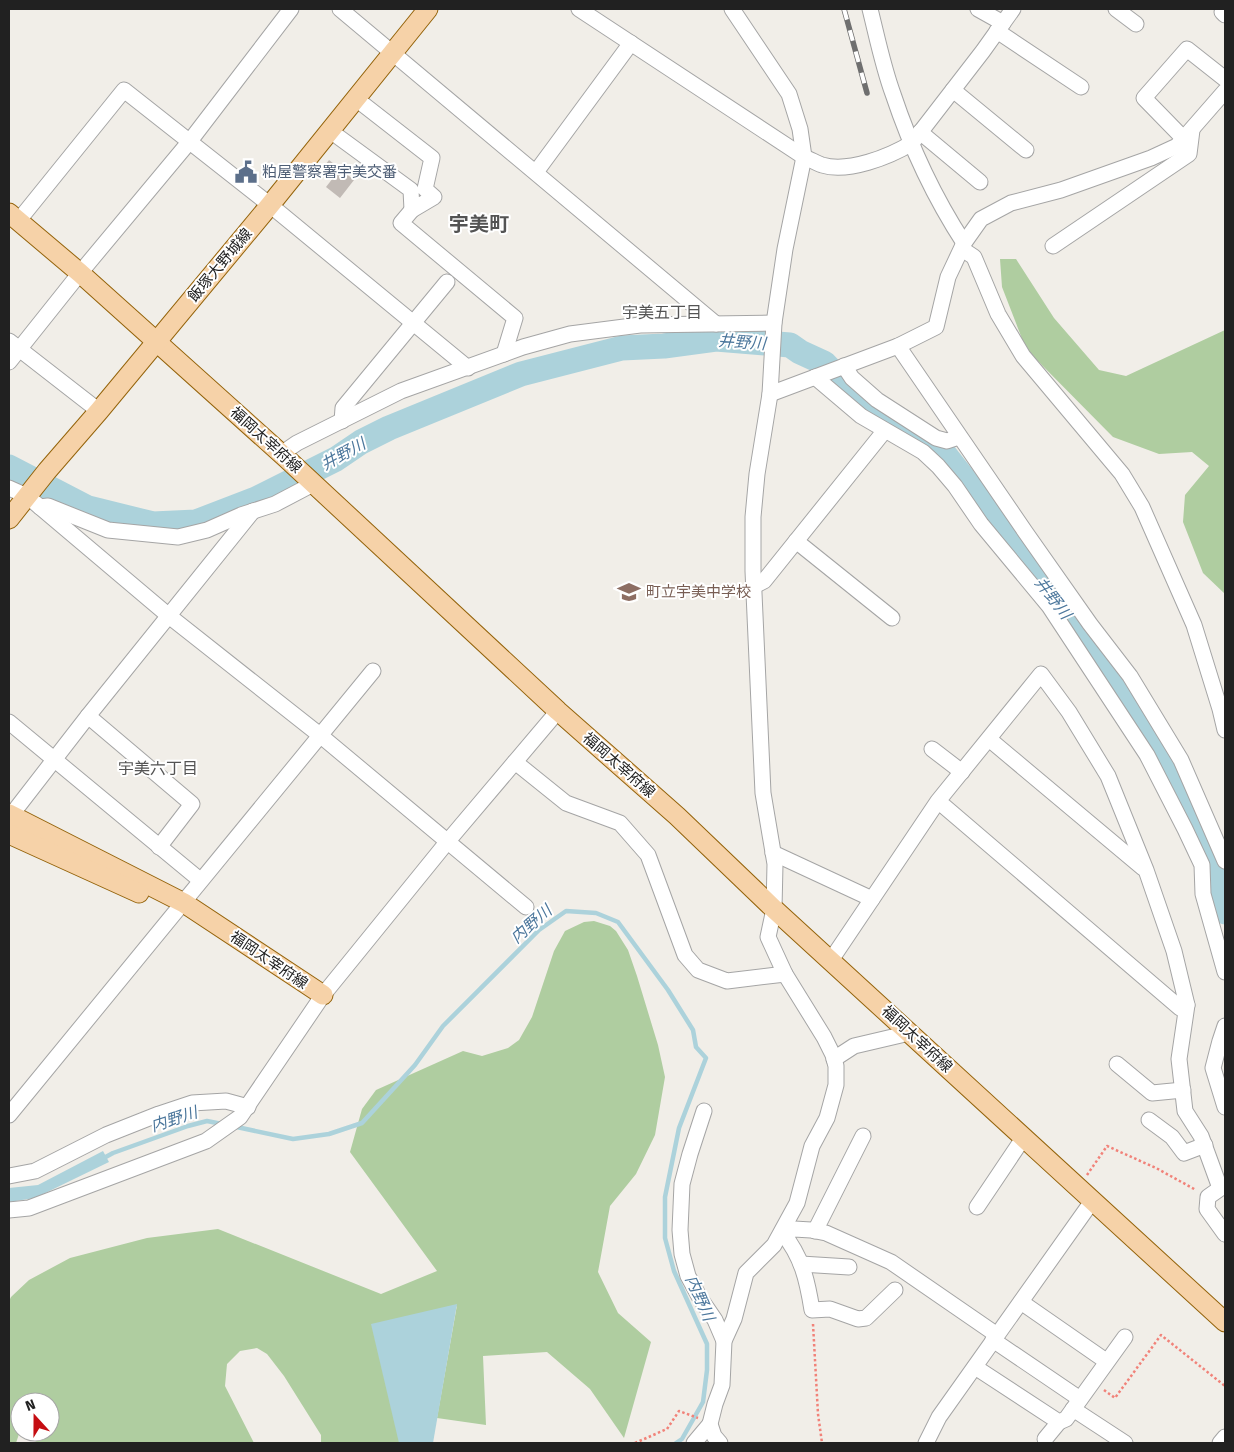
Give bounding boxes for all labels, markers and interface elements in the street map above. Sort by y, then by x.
public building icon: 粕屋警察署宇美交番 [233,159,259,185]
place label: 粕屋警察署宇美交番 [262,163,397,181]
district label: 宇美町 [449,212,509,236]
street label: 飯塚大野城線 [184,225,256,305]
district label: 宇美五丁目 [622,303,702,322]
water label: 井野川 [717,331,769,353]
street label: 福岡太宰府線 [227,403,305,477]
water label: 井野川 [317,433,370,474]
water label: 井野川 [1031,573,1076,624]
school or university icon: 町立宇美中学校 [616,579,642,605]
place label: 町立宇美中学校 [646,583,751,601]
street label: 福岡太宰府線 [579,729,659,801]
district label: 宇美六丁目 [118,759,198,778]
water label: 内野川 [507,900,557,947]
street label: 福岡太宰府線 [227,927,311,993]
street label: 福岡太宰府線 [878,1002,956,1076]
water label: 内野川 [148,1102,202,1135]
water label: 内野川 [682,1272,719,1326]
north arrow [10,1392,60,1442]
text: N [23,1396,38,1415]

